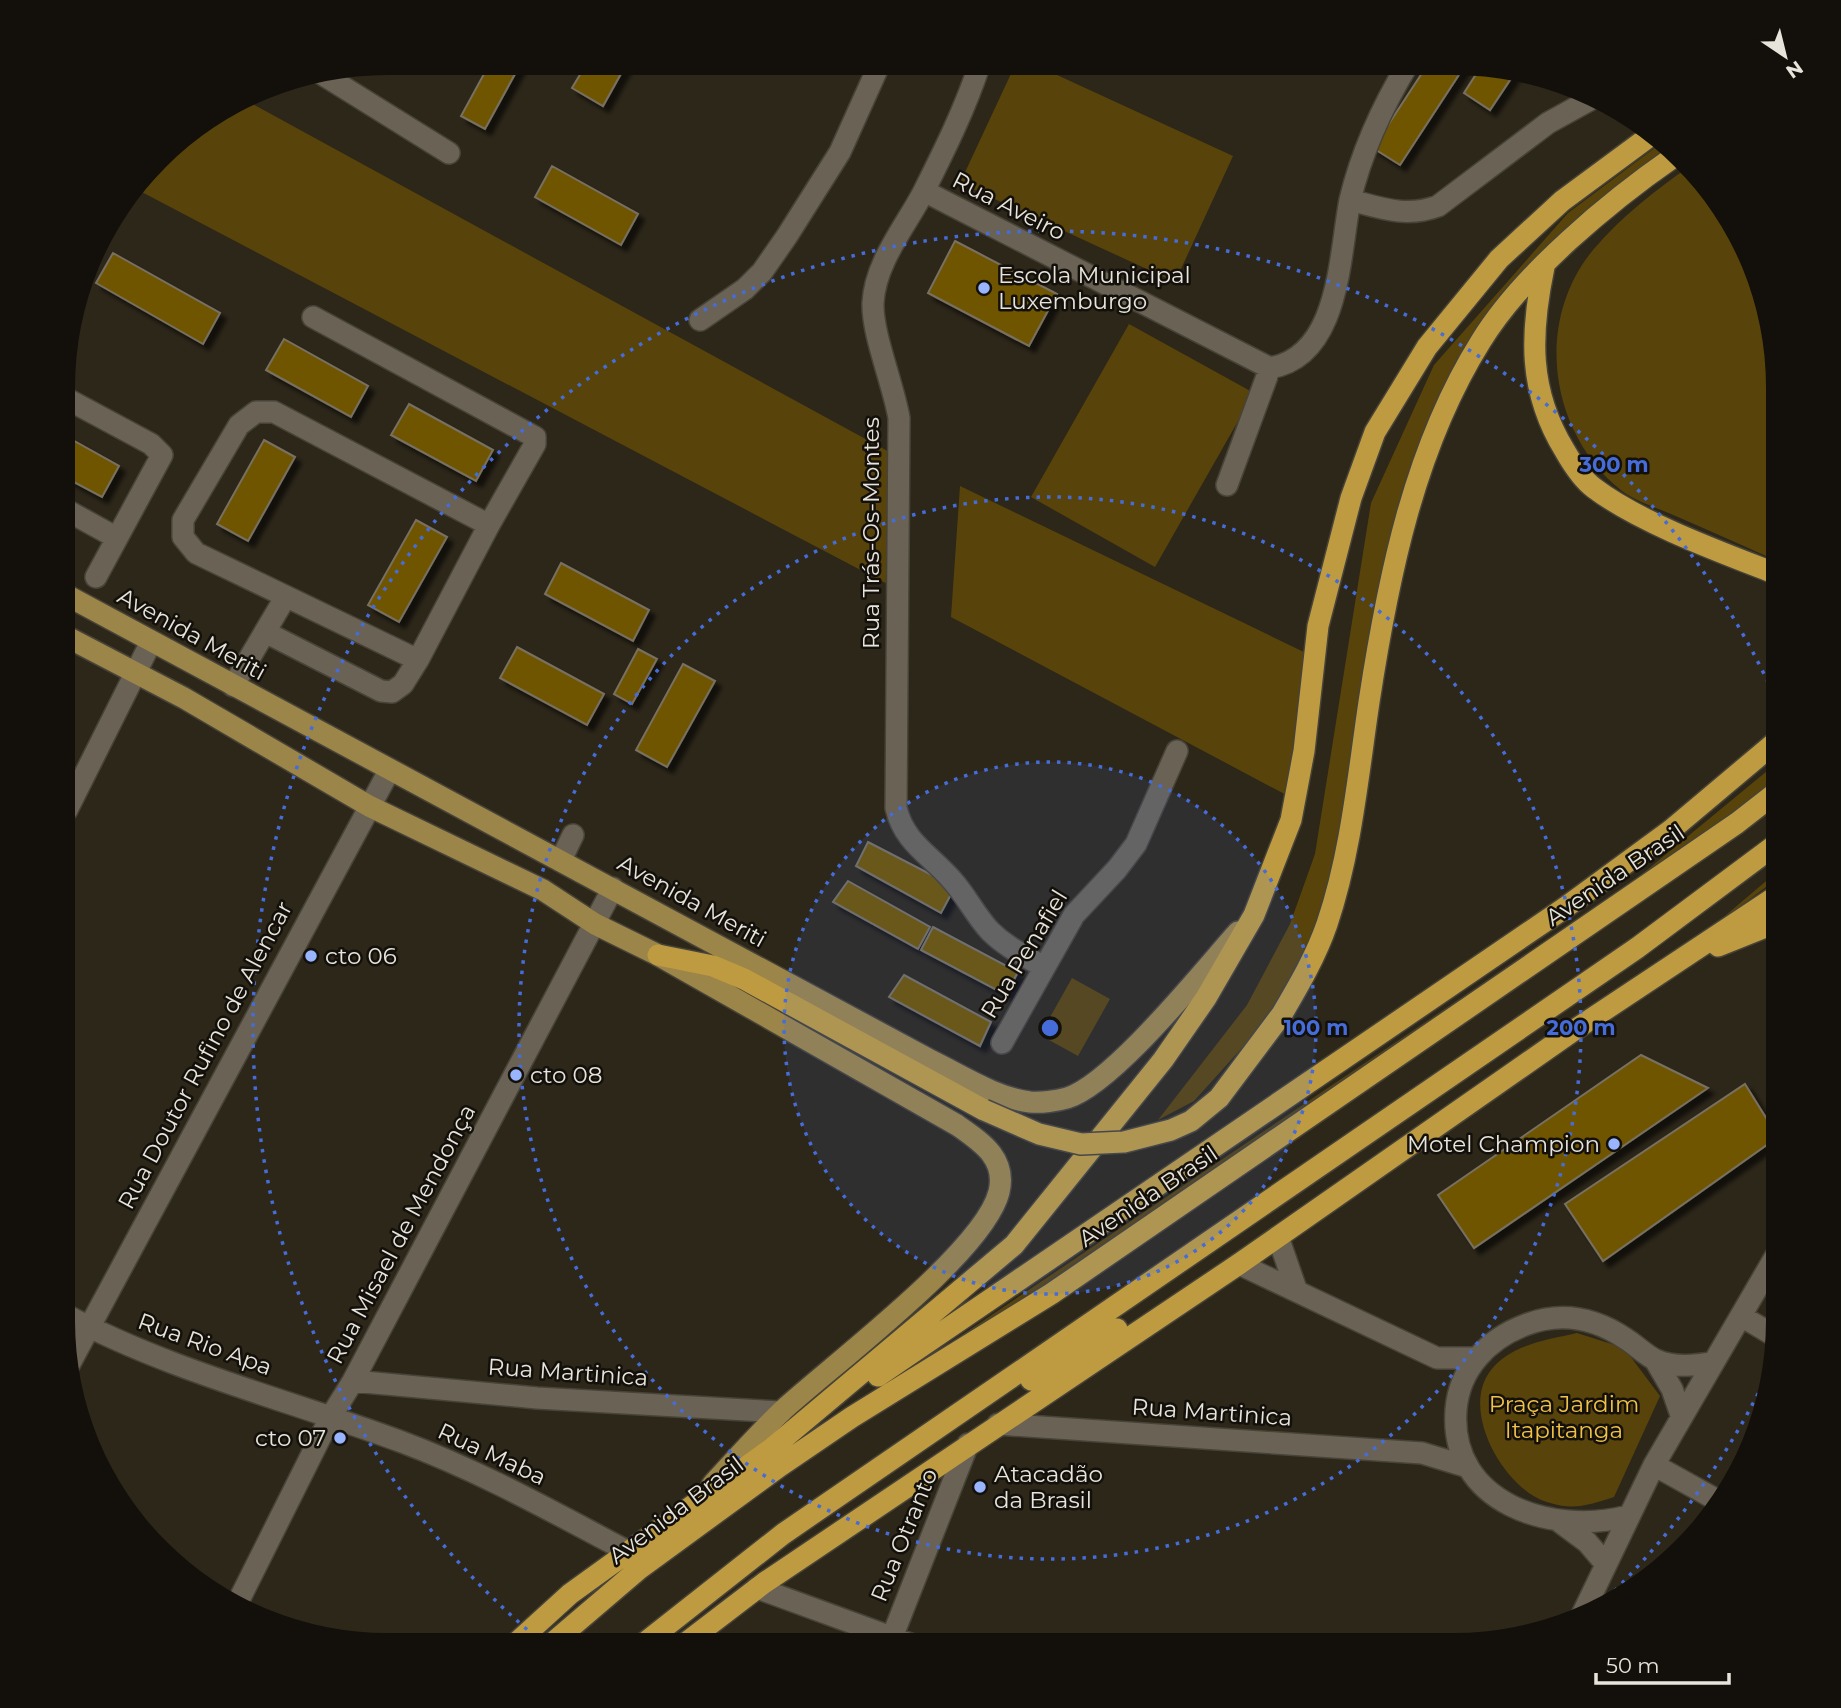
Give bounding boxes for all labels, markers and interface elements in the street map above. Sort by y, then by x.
north arrow [1750,21,1820,91]
text: N [1782,56,1807,83]
street label: Rua Aveiro [948,166,1070,246]
place label: Escola Municipal Luxemburgo [998,261,1191,315]
marker: Escola Municipal Luxemburgo [976,280,992,296]
street label: Rua Trás-Os-Montes [857,417,885,649]
text: 300 m [1579,452,1648,477]
street label: Avenida Meriti [113,582,271,686]
street label: Avenida Brasil [1540,818,1690,932]
street label: Avenida Meriti [613,849,771,953]
street label: Rua Penafiel [975,885,1073,1023]
street label: Rua Doutor Rufino de Alencar [112,896,298,1214]
place label: cto 06 [325,942,397,970]
marker: cto 06 [303,948,319,964]
text: 100 m [1284,1015,1348,1040]
text: 200 m [1547,1015,1615,1040]
centre of rings [1038,1016,1062,1040]
place label: cto 08 [530,1061,602,1089]
marker: cto 08 [508,1067,524,1083]
street label: Rua Misael de Mendonça [321,1100,481,1368]
place label: Motel Champion [1407,1130,1600,1158]
marker: Motel Champion [1606,1136,1622,1152]
street label: Avenida Brasil [1073,1139,1223,1253]
street label: Rua Rio Apa [134,1307,276,1381]
street label: Rua Martinica [487,1352,649,1392]
park label: Praça Jardim Itapitanga [1489,1390,1639,1444]
street label: Rua Martinica [1131,1392,1293,1432]
street label: Rua Maba [433,1417,551,1491]
place label: cto 07 [255,1424,326,1452]
marker: cto 07 [332,1430,348,1446]
street label: Avenida Brasil [603,1450,749,1570]
place label: Atacadão da Brasil [994,1460,1103,1514]
street label: Rua Otranto [865,1464,943,1606]
marker: Atacadão da Brasil [972,1479,988,1495]
scale bar [1596,1642,1729,1686]
text: 50 m [1606,1653,1660,1678]

